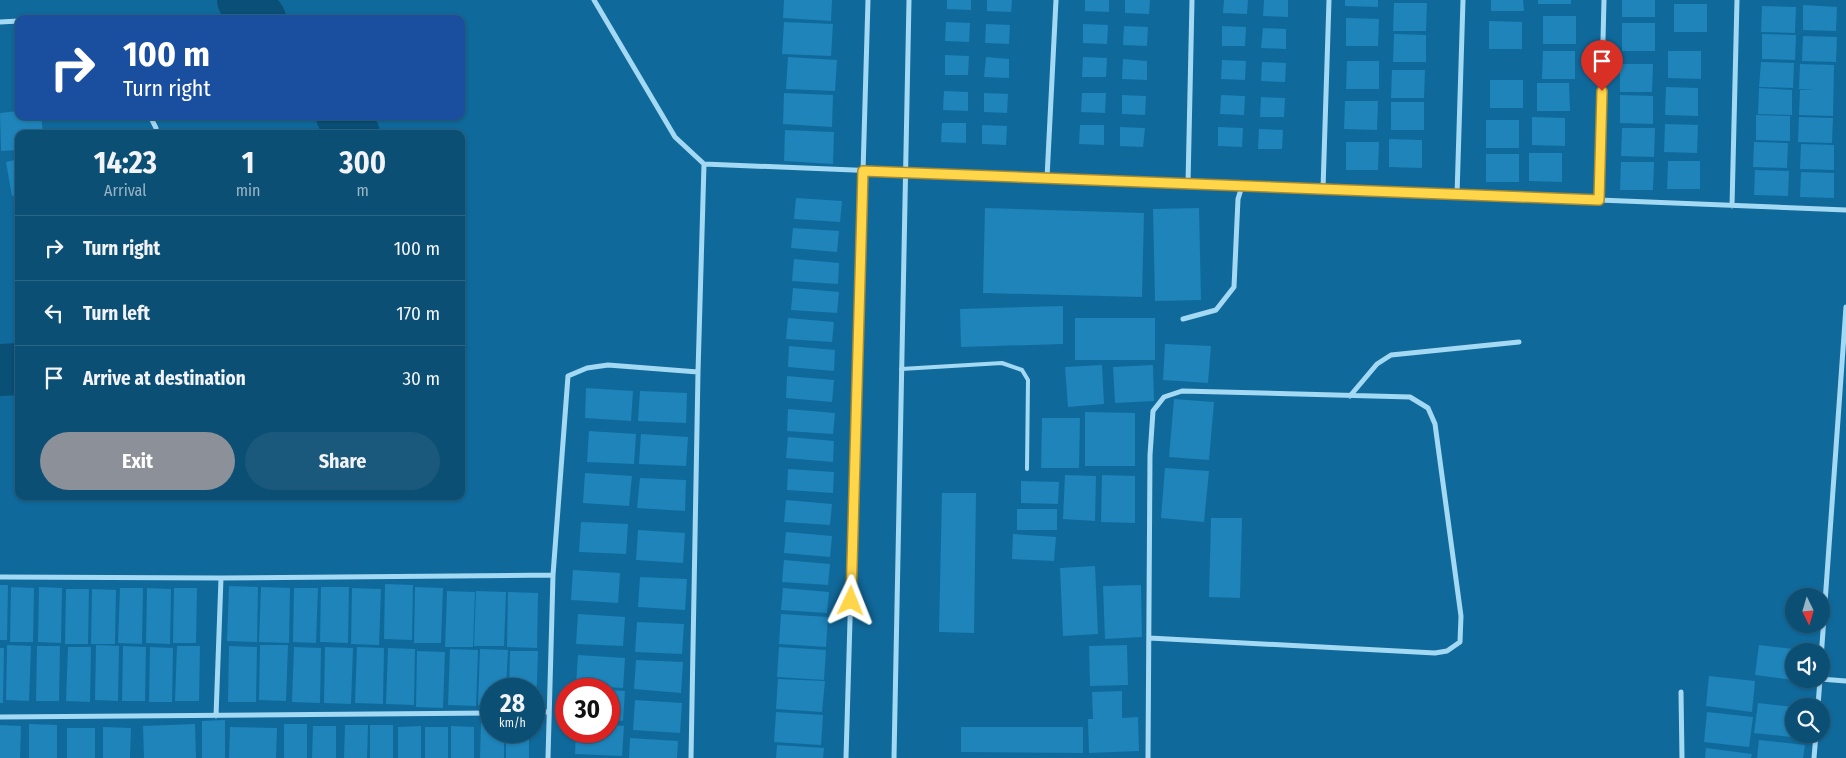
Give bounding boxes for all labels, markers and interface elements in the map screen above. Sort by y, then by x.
text: 100 m [123,33,210,75]
icon: right [40,35,105,100]
pin [1581,40,1623,91]
icon: arrive [1588,47,1616,75]
text: Turn right [123,75,211,102]
text: 14:23 [94,145,157,181]
text: 1 [242,145,254,181]
text: 300 [339,145,386,181]
text: Arrival [104,181,147,200]
text: min [236,181,260,200]
text: m [357,181,369,200]
icon: right [40,234,68,262]
text: Turn right [83,237,160,260]
text: 100 m [394,237,440,260]
icon: left [40,299,68,327]
text: Turn left [83,302,150,325]
text: 170 m [396,302,440,325]
icon: arrive [40,364,68,392]
text: Arrive at destination [83,367,246,390]
text: 30 m [402,367,440,390]
button: Exit [40,432,235,490]
button: Share [245,432,440,490]
position arrow [824,574,876,626]
north arrow [1785,588,1830,632]
map controls [1785,588,1830,743]
button: sound [1785,643,1830,688]
speed limit sign: 30 [555,678,620,743]
text: 28 [500,689,525,719]
button: search [1785,698,1830,743]
text: km/h [499,716,526,730]

